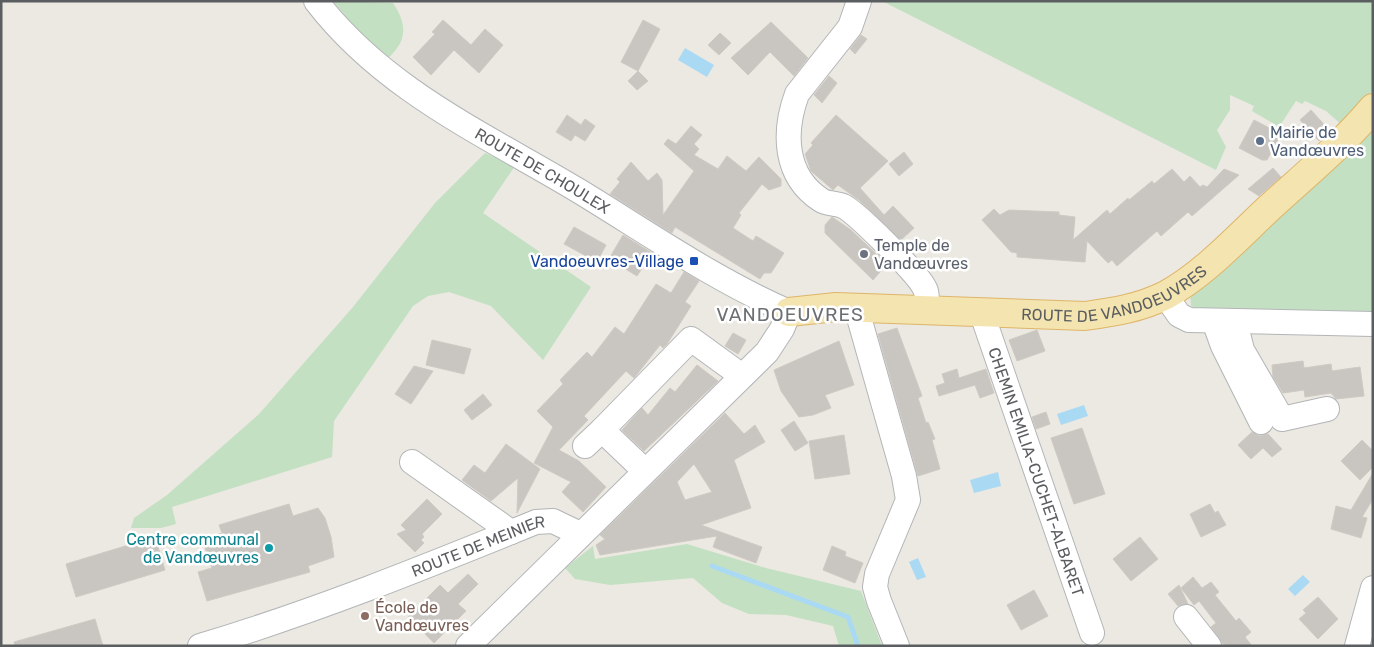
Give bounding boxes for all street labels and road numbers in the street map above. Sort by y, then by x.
street label: ROUTE DE CHOULEX [472,124,614,217]
street label: ROUTE DE VANDOEUVRES [1021,261,1210,326]
street label: CHEMIN EMILIA-CUCHET-ALBARET [985,345,1088,599]
street label: ROUTE DE MEINIER [409,512,546,580]

